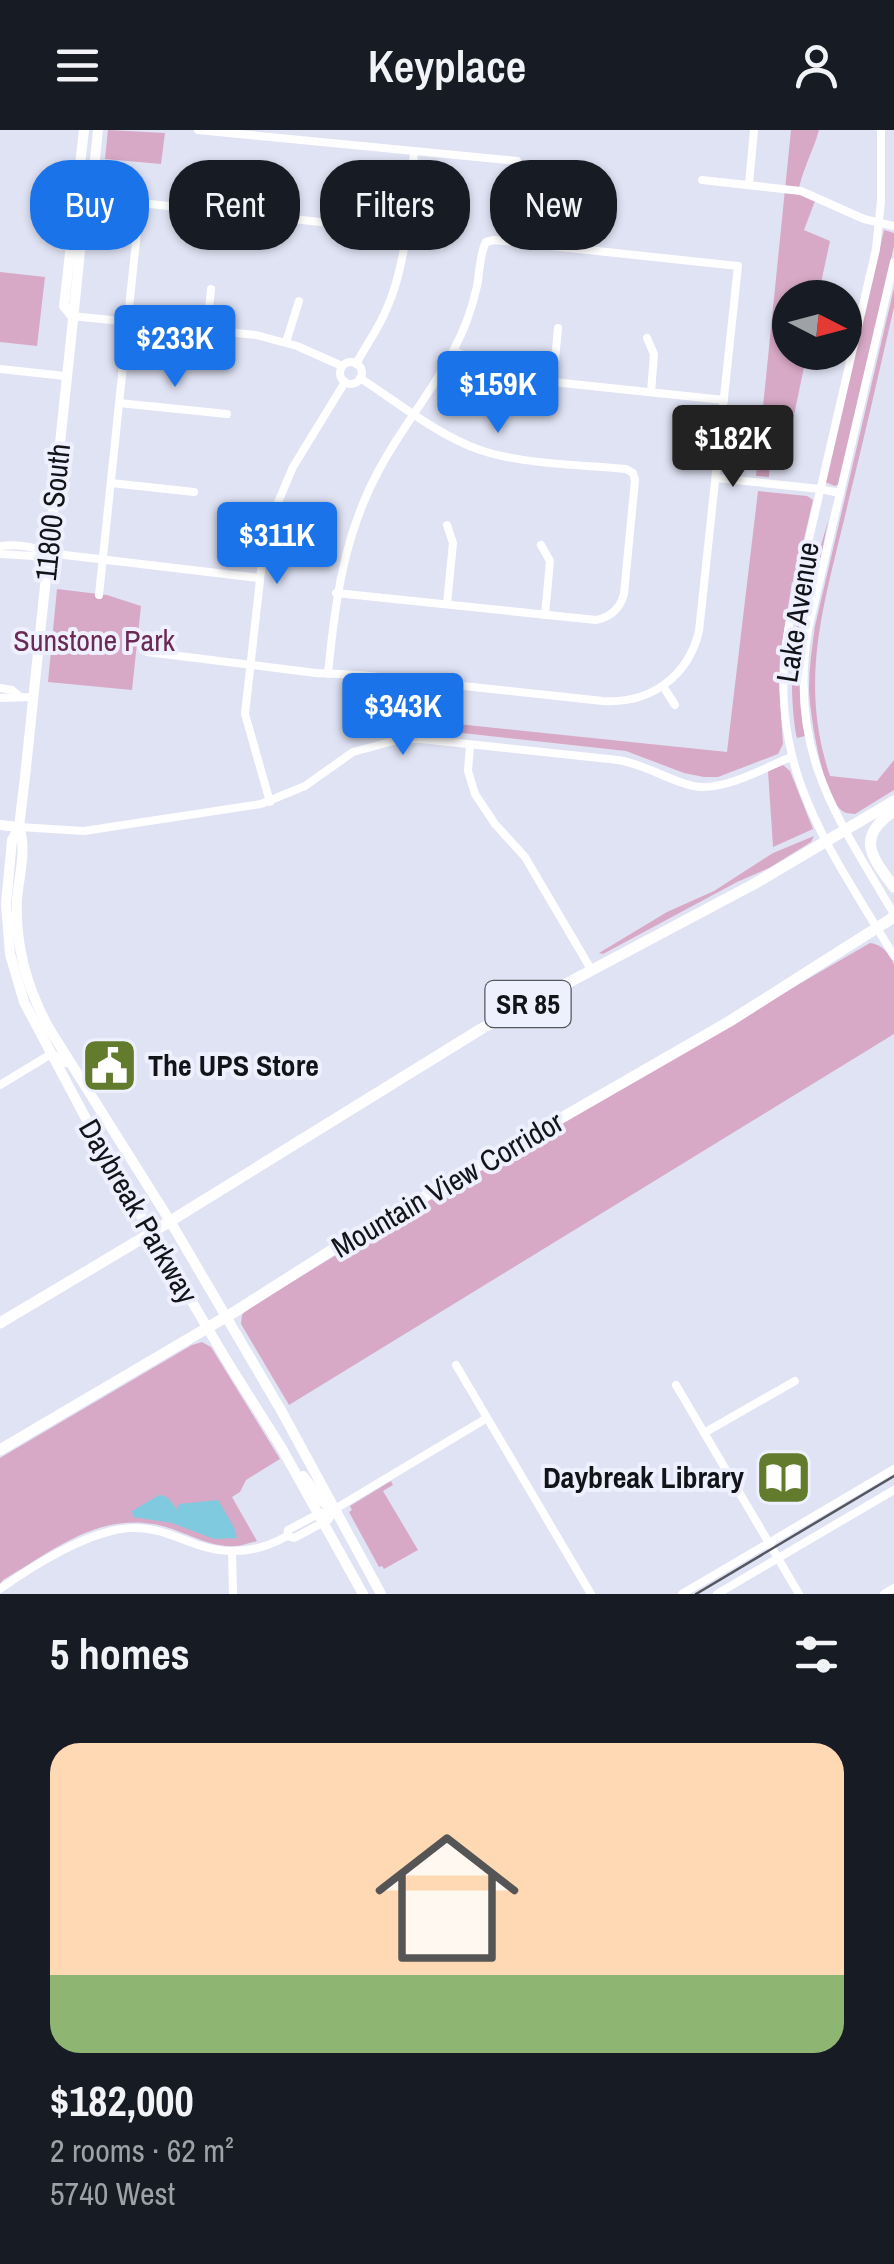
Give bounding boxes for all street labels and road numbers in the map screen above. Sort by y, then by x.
street label: 11800 South [25,441,79,583]
street label: Lake Avenue [766,539,828,685]
road number: SR 85 [486,981,570,1027]
street label: Mountain View Corridor [324,1101,571,1267]
street label: Daybreak Parkway [70,1112,208,1311]

